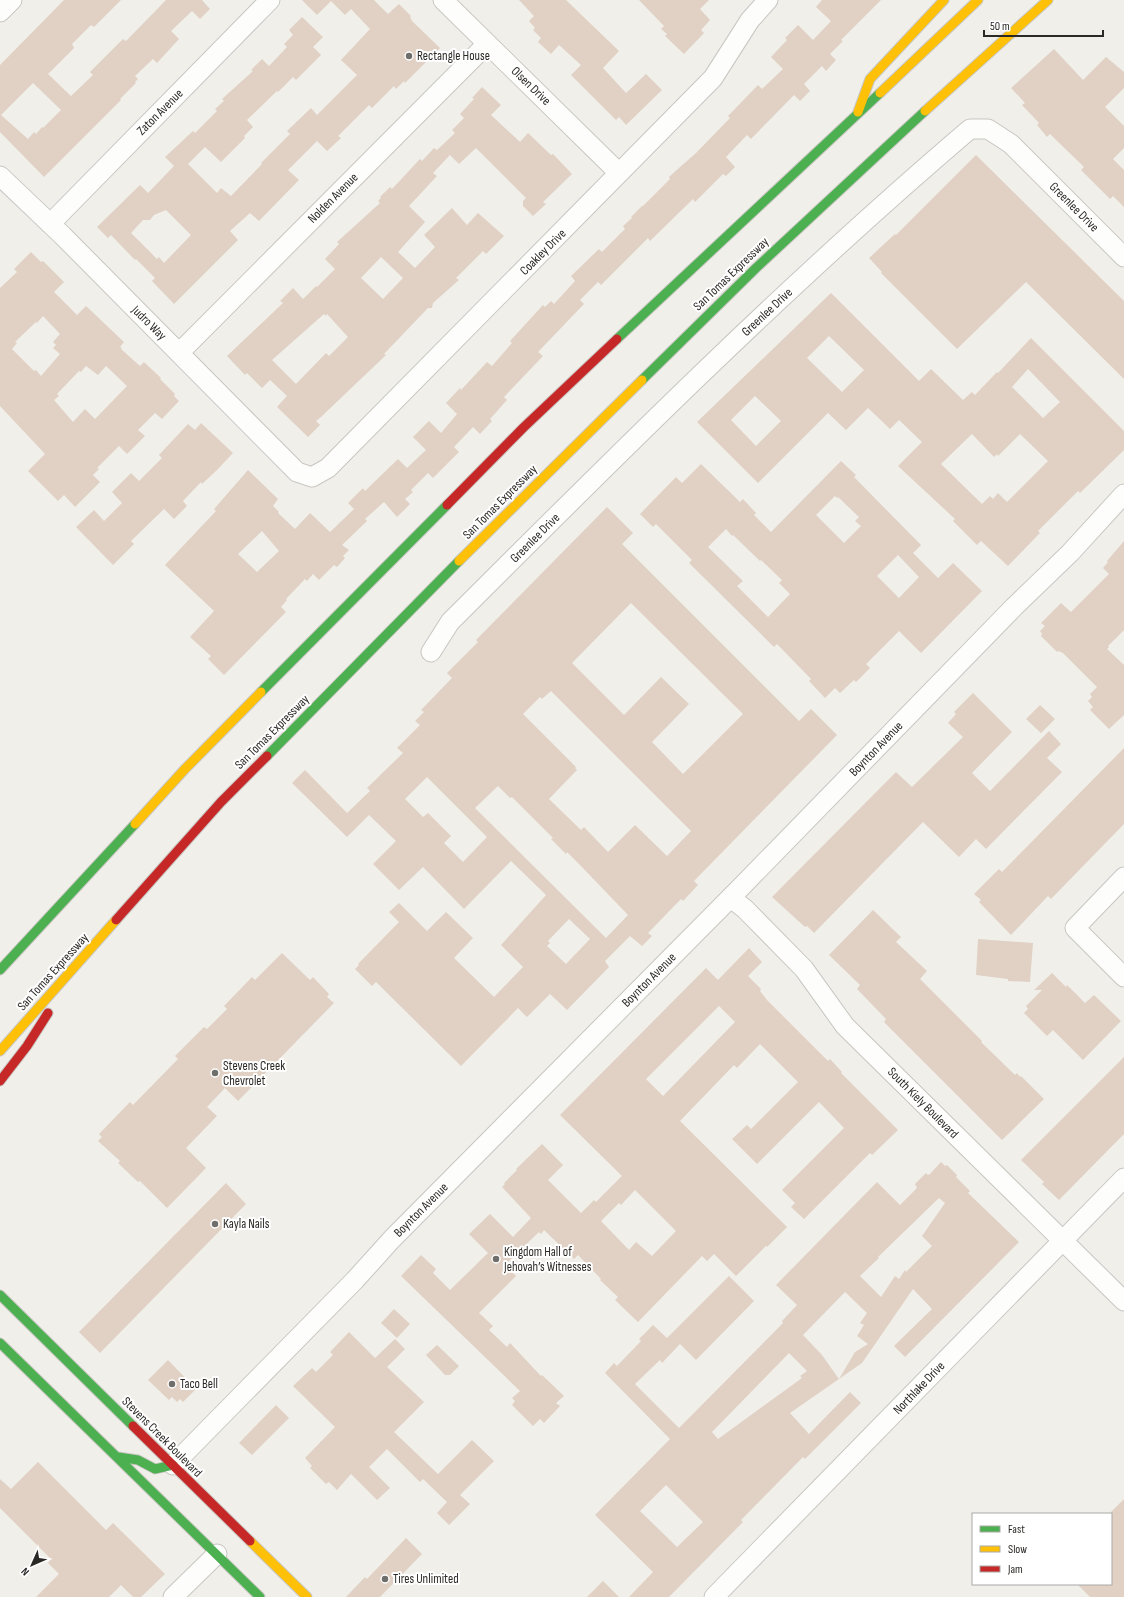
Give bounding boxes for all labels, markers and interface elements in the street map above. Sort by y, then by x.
scale bar [984,12,1103,38]
text: 50 m [990,19,1010,34]
place label: Rectangle House [417,48,490,64]
marker: Rectangle House [404,51,414,61]
street label: Olsen Drive [508,63,554,109]
street label: Zaton Avenue [134,86,186,138]
street label: Nolden Avenue [305,170,361,226]
street label: Greenlee Drive [1046,179,1102,235]
street label: Coakley Drive [517,226,569,278]
street label: San Tomas Expressway [690,234,772,314]
street label: Greenlee Drive [738,284,796,340]
street label: Judro Way [128,302,170,344]
street label: San Tomas Expressway [459,461,541,543]
street label: Greenlee Drive [507,510,563,566]
street label: San Tomas Expressway [231,691,313,773]
street label: Boynton Avenue [846,718,906,780]
street label: San Tomas Expressway [14,930,92,1014]
street label: Boynton Avenue [618,949,680,1011]
place label: Stevens Creek Chevrolet [223,1058,285,1089]
street label: South Kiely Boulevard [884,1064,962,1142]
marker: Stevens Creek Chevrolet [210,1068,220,1078]
street label: Boynton Avenue [390,1179,452,1241]
place label: Kayla Nails [223,1216,270,1232]
marker: Kayla Nails [210,1219,220,1229]
place label: Kingdom Hall of Jehovah’s Witnesses [503,1244,592,1275]
marker: Kingdom Hall of Jehovah’s Witnesses [491,1254,501,1264]
street label: Northlake Drive [890,1358,948,1418]
place label: Taco Bell [180,1376,218,1392]
marker: Taco Bell [167,1379,177,1389]
street label: Stevens Creek Boulevard [118,1393,206,1481]
legend [972,1513,1112,1585]
text: Fast [1008,1522,1025,1537]
text: Slow [1008,1542,1027,1557]
north arrow [12,1545,52,1585]
text: Jam [1007,1562,1023,1577]
text: N [19,1565,32,1578]
place label: Tires Unlimited [393,1571,459,1587]
marker: Tires Unlimited [380,1574,390,1584]

